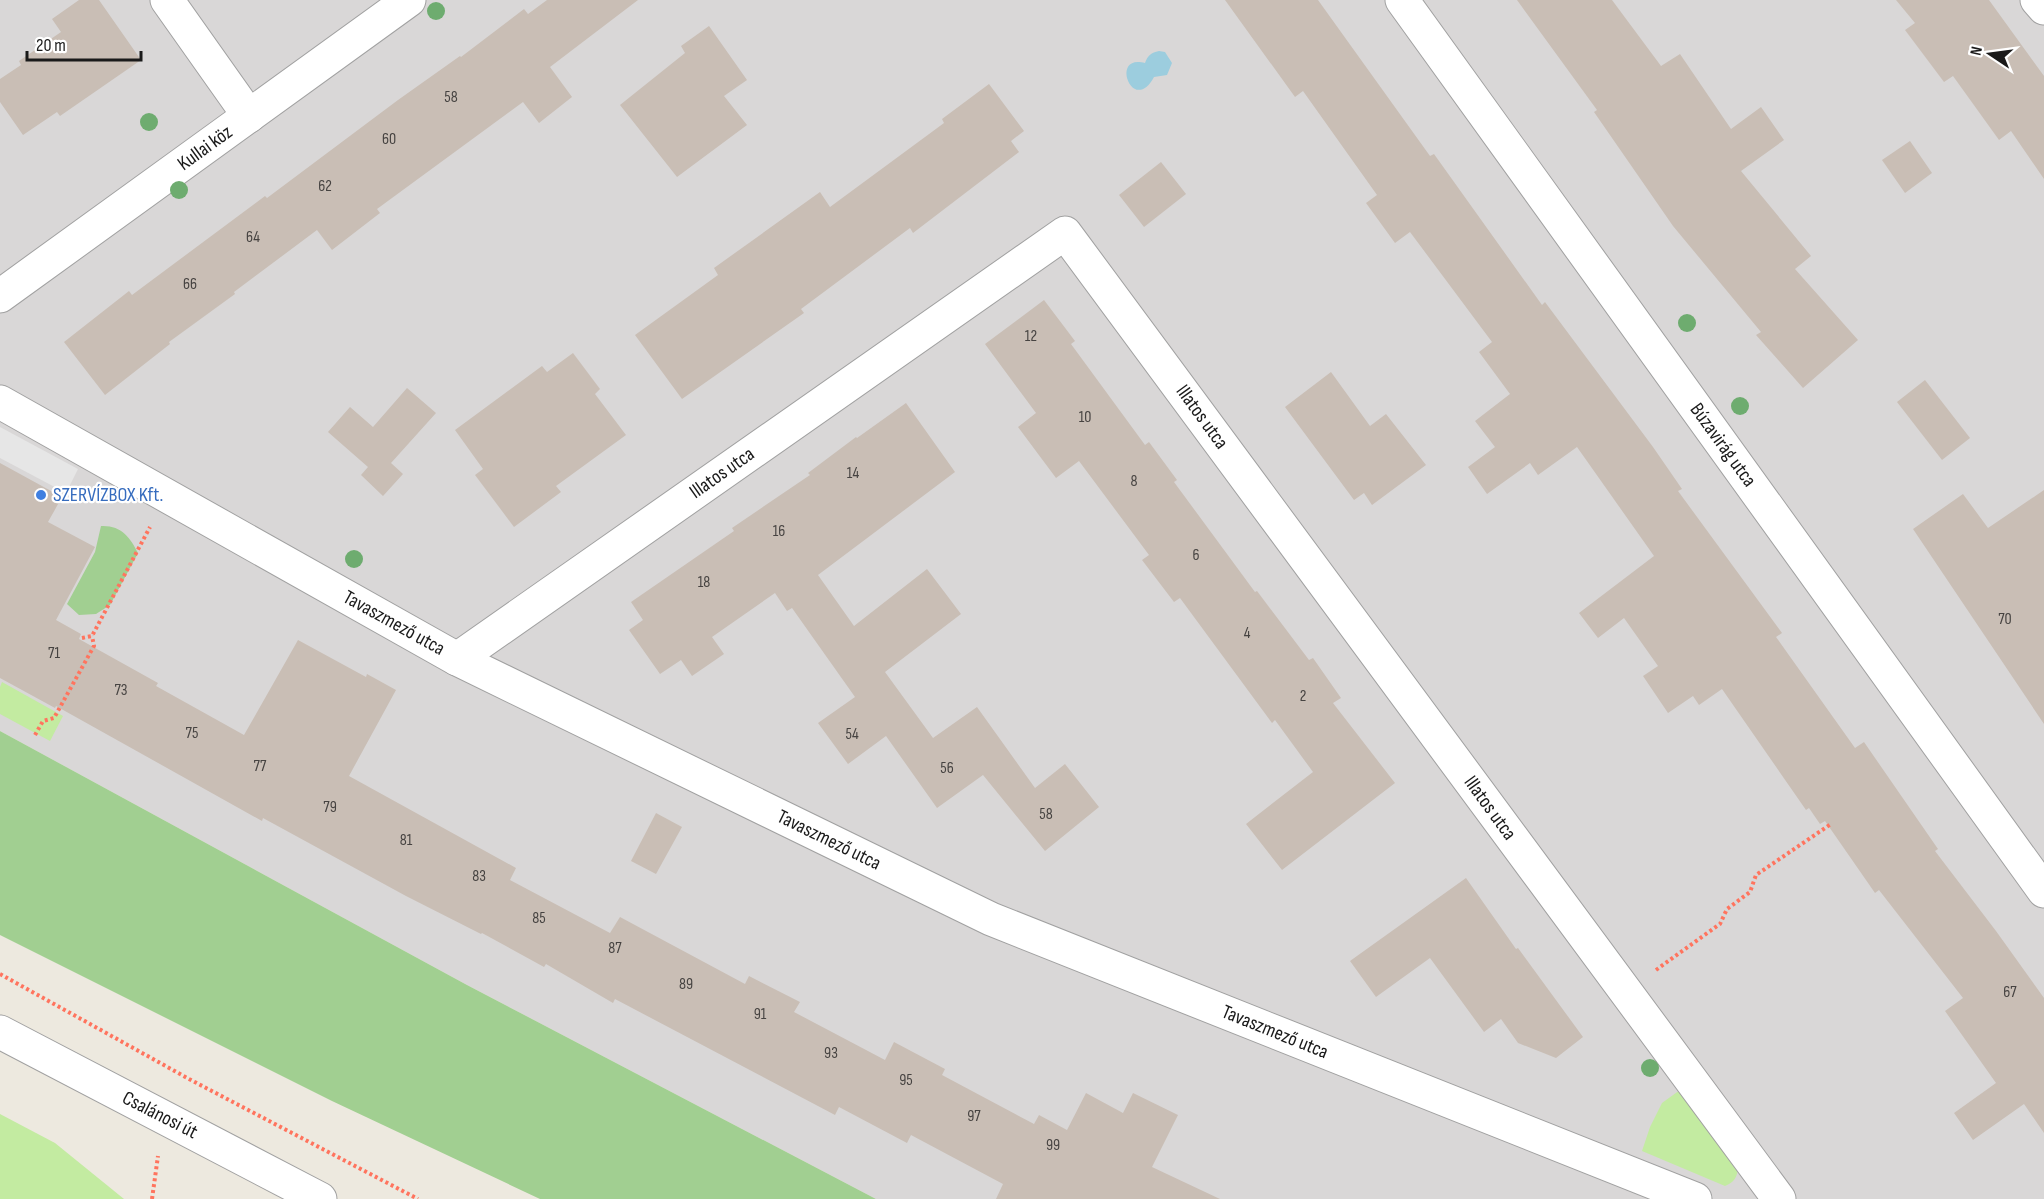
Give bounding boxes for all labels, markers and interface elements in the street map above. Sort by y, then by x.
scale bar [27,24,141,62]
north arrow [1960,24,2020,84]
text: 20 m [36,35,66,56]
text: N [1967,45,1987,57]
house number: 58 [444,88,458,107]
street label: Kullai köz [173,120,237,176]
house number: 60 [382,130,396,149]
house number: 62 [318,177,332,196]
house number: 64 [246,228,260,247]
house number: 66 [183,275,197,294]
house number: 12 [1025,327,1037,346]
street label: Illatos utca [1171,380,1233,454]
street label: Búzavirág utca [1685,399,1761,491]
house number: 10 [1079,408,1091,427]
street label: Illatos utca [685,442,759,504]
house number: 14 [847,464,859,483]
house number: 8 [1130,472,1138,491]
place label: SZERVÍZBOX Kft. [53,483,163,507]
marker: SZERVÍZBOX Kft. [34,488,48,502]
house number: 16 [773,522,785,541]
house number: 6 [1192,546,1200,565]
house number: 18 [698,573,710,592]
street label: Tavaszmező utca [339,585,449,661]
house number: 70 [1998,610,2012,629]
house number: 4 [1244,624,1251,643]
house number: 71 [48,644,60,663]
house number: 73 [114,681,128,700]
house number: 2 [1300,687,1306,706]
house number: 75 [186,724,198,743]
house number: 54 [845,725,859,744]
house number: 77 [254,757,267,776]
house number: 56 [940,759,954,778]
street label: Illatos utca [1459,771,1521,845]
house number: 79 [323,798,337,817]
street label: Tavaszmező utca [773,805,885,875]
house number: 58 [1039,805,1053,824]
house number: 81 [400,831,413,850]
house number: 83 [472,867,486,886]
house number: 85 [532,909,546,928]
house number: 87 [608,939,622,958]
house number: 89 [679,975,693,994]
house number: 67 [2003,983,2017,1002]
street label: Tavaszmező utca [1218,1000,1332,1064]
house number: 91 [754,1005,767,1024]
house number: 93 [824,1044,838,1063]
house number: 95 [899,1071,913,1090]
street label: Csalánosi út [118,1086,202,1144]
house number: 97 [967,1107,981,1126]
house number: 99 [1046,1136,1060,1155]

